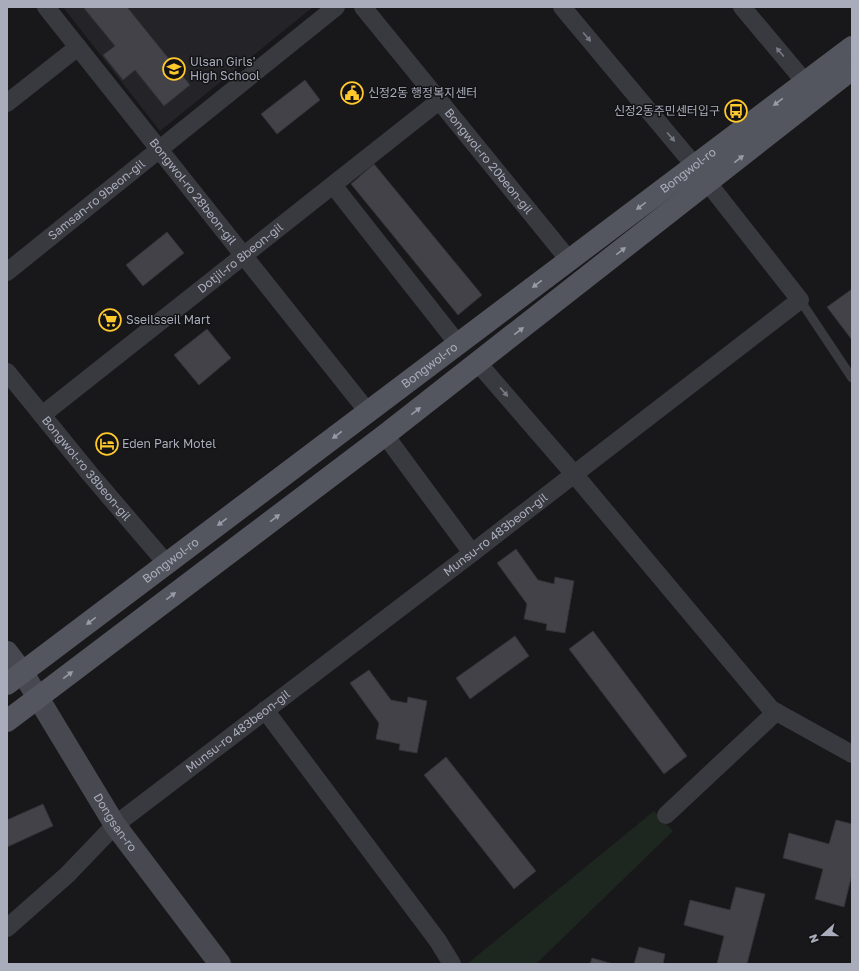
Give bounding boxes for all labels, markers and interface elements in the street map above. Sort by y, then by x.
one-way arrow [583,32,592,42]
one-way arrow [776,47,785,58]
place label: Ulsan Girls' High School [190,54,260,83]
school or university icon: Ulsan Girls' High School [161,56,187,82]
public building icon: 신정2동 행정복지센터 [339,80,365,106]
place label: 신정2동 행정복지센터 [368,85,477,100]
bus stop icon: 신정2동주민센터입구 [723,98,749,124]
one-way arrow [773,98,784,106]
place label: 신정2동주민센터입구 [614,103,720,118]
street label: Bongwol-ro 20beon-gil [442,105,537,217]
one-way arrow [666,131,675,142]
street label: Bongwol-ro 28beon-gil [146,135,240,248]
street label: Bongwol-ro [657,144,719,196]
one-way arrow [733,155,744,163]
street label: Samsan-ro 9beon-gil [45,156,148,243]
one-way arrow [635,201,646,210]
street label: Dotjil-ro 8beon-gil [194,219,286,296]
one-way arrow [616,247,627,255]
one-way arrow [532,280,542,288]
supermarket icon: Sseilsseil Mart [97,307,123,333]
place label: Sseilsseil Mart [126,312,211,327]
one-way arrow [513,327,524,336]
street label: Bongwol-ro [398,339,460,391]
one-way arrow [499,387,508,398]
one-way arrow [411,407,421,415]
street label: Bongwol-ro 38beon-gil [39,413,135,524]
hotel icon: Eden Park Motel [94,431,120,457]
one-way arrow [332,431,343,439]
place label: Eden Park Motel [122,436,216,451]
street label: Munsu-ro 483beon-gil [440,489,551,579]
one-way arrow [270,514,280,522]
one-way arrow [217,518,228,526]
street label: Bongwol-ro [139,534,201,586]
one-way arrow [166,592,177,601]
one-way arrow [86,617,96,625]
one-way arrow [62,671,73,679]
street label: Munsu-ro 483beon-gil [182,686,293,776]
street label: Dongsan-ro [91,790,140,854]
north arrow [803,915,843,955]
text: N [806,933,821,945]

